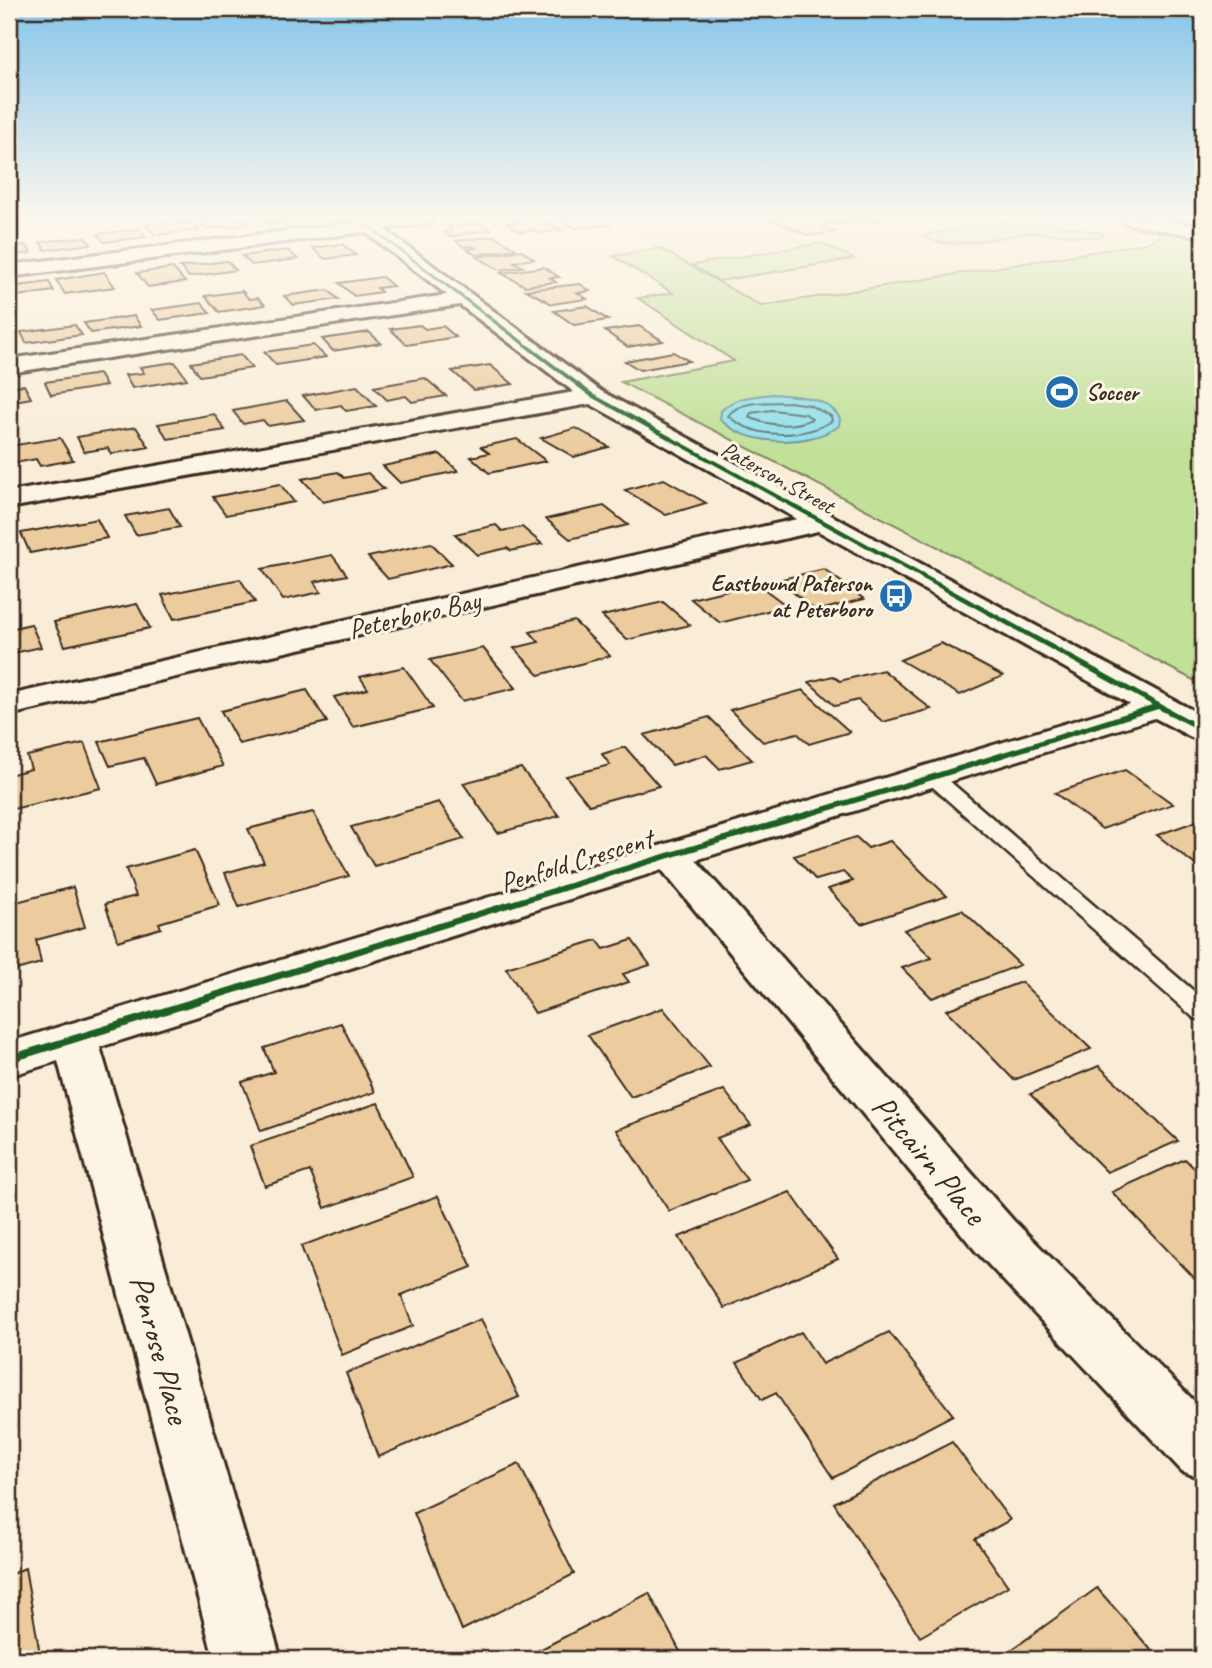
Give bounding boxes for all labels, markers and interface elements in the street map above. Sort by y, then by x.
sports icon: Soccer [1043,373,1081,411]
place label: Soccer [1086,378,1141,407]
street label: Paterson Street [716,435,841,521]
place label: Eastbound Paterson at Peterboro [711,569,875,624]
bus stop icon: Eastbound Paterson at Peterboro [877,577,915,615]
street label: Peterboro Bay [345,582,486,647]
street label: Penfold Crescent [496,820,660,900]
street label: Pitcairn Place [863,1086,997,1235]
street label: Penrose Place [120,1271,201,1430]

